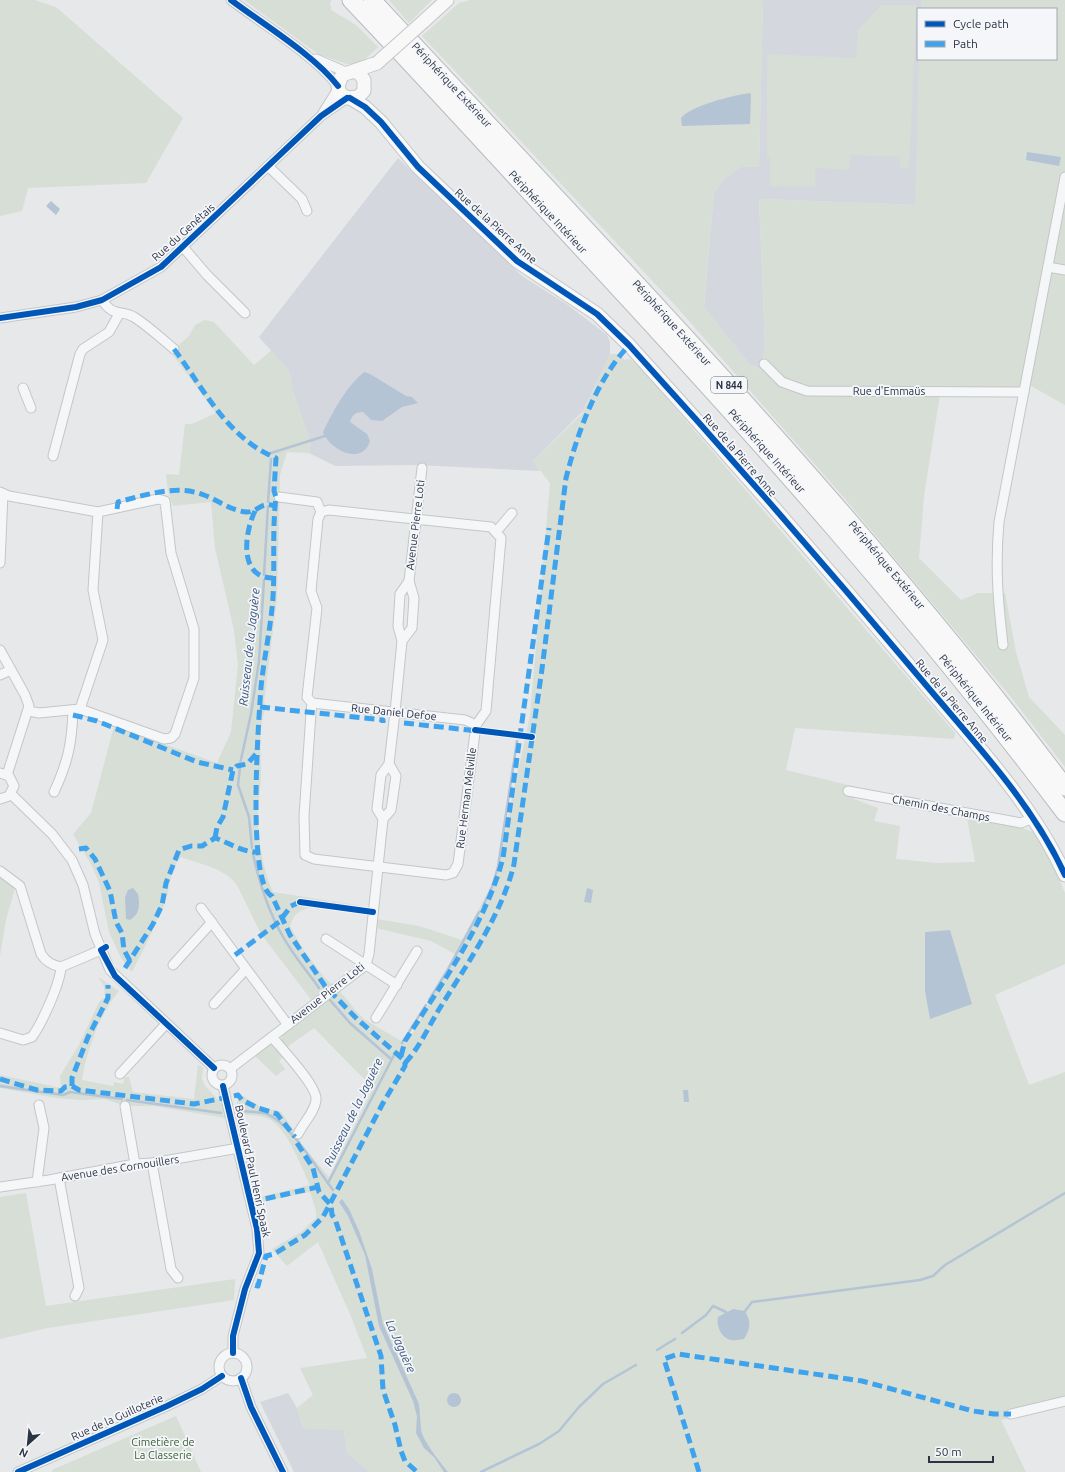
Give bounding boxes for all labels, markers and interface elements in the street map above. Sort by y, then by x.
legend [917,8,1057,60]
text: Cycle path [953,17,1009,30]
text: Path [953,37,978,50]
street label: Périphérique Extérieur [409,40,495,131]
street label: Périphérique Intérieur [506,168,590,257]
street label: Rue de la Pierre Anne [453,186,539,266]
street label: Rue du Genétais [149,201,217,263]
street label: Périphérique Extérieur [630,277,714,369]
road number: N 844 [711,377,747,393]
street label: Rue d'Emmaüs [853,385,926,397]
street label: Périphérique Intérieur [726,406,808,496]
street label: Rue de la Pierre Anne [701,411,779,499]
street label: Avenue Pierre Loti [404,479,426,571]
street label: Périphérique Extérieur [846,518,928,612]
water label: Ruisseau de la Jaguère [236,587,262,707]
street label: Périphérique Intérieur [937,652,1015,745]
street label: Rue de la Pierre Anne [913,657,991,745]
street label: Rue Daniel Defoe [351,702,437,722]
street label: Rue Herman Melville [454,747,478,849]
street label: Chemin des Champs [891,793,991,823]
street label: Avenue Pierre Loti [288,960,366,1026]
water label: Ruisseau de la Jaguère [321,1056,385,1168]
street label: Boulevard Paul Henri Spaak [233,1104,273,1239]
street label: Avenue des Cornouillers [60,1153,180,1183]
water label: La Jaguère [384,1318,418,1374]
street label: Rue de la Guilloterie [69,1391,165,1443]
north arrow [8,1424,48,1464]
park label: Cimetière de La Classerie [131,1436,195,1461]
scale bar [929,1438,993,1464]
text: 50 m [935,1445,962,1458]
text: N [17,1446,30,1460]

